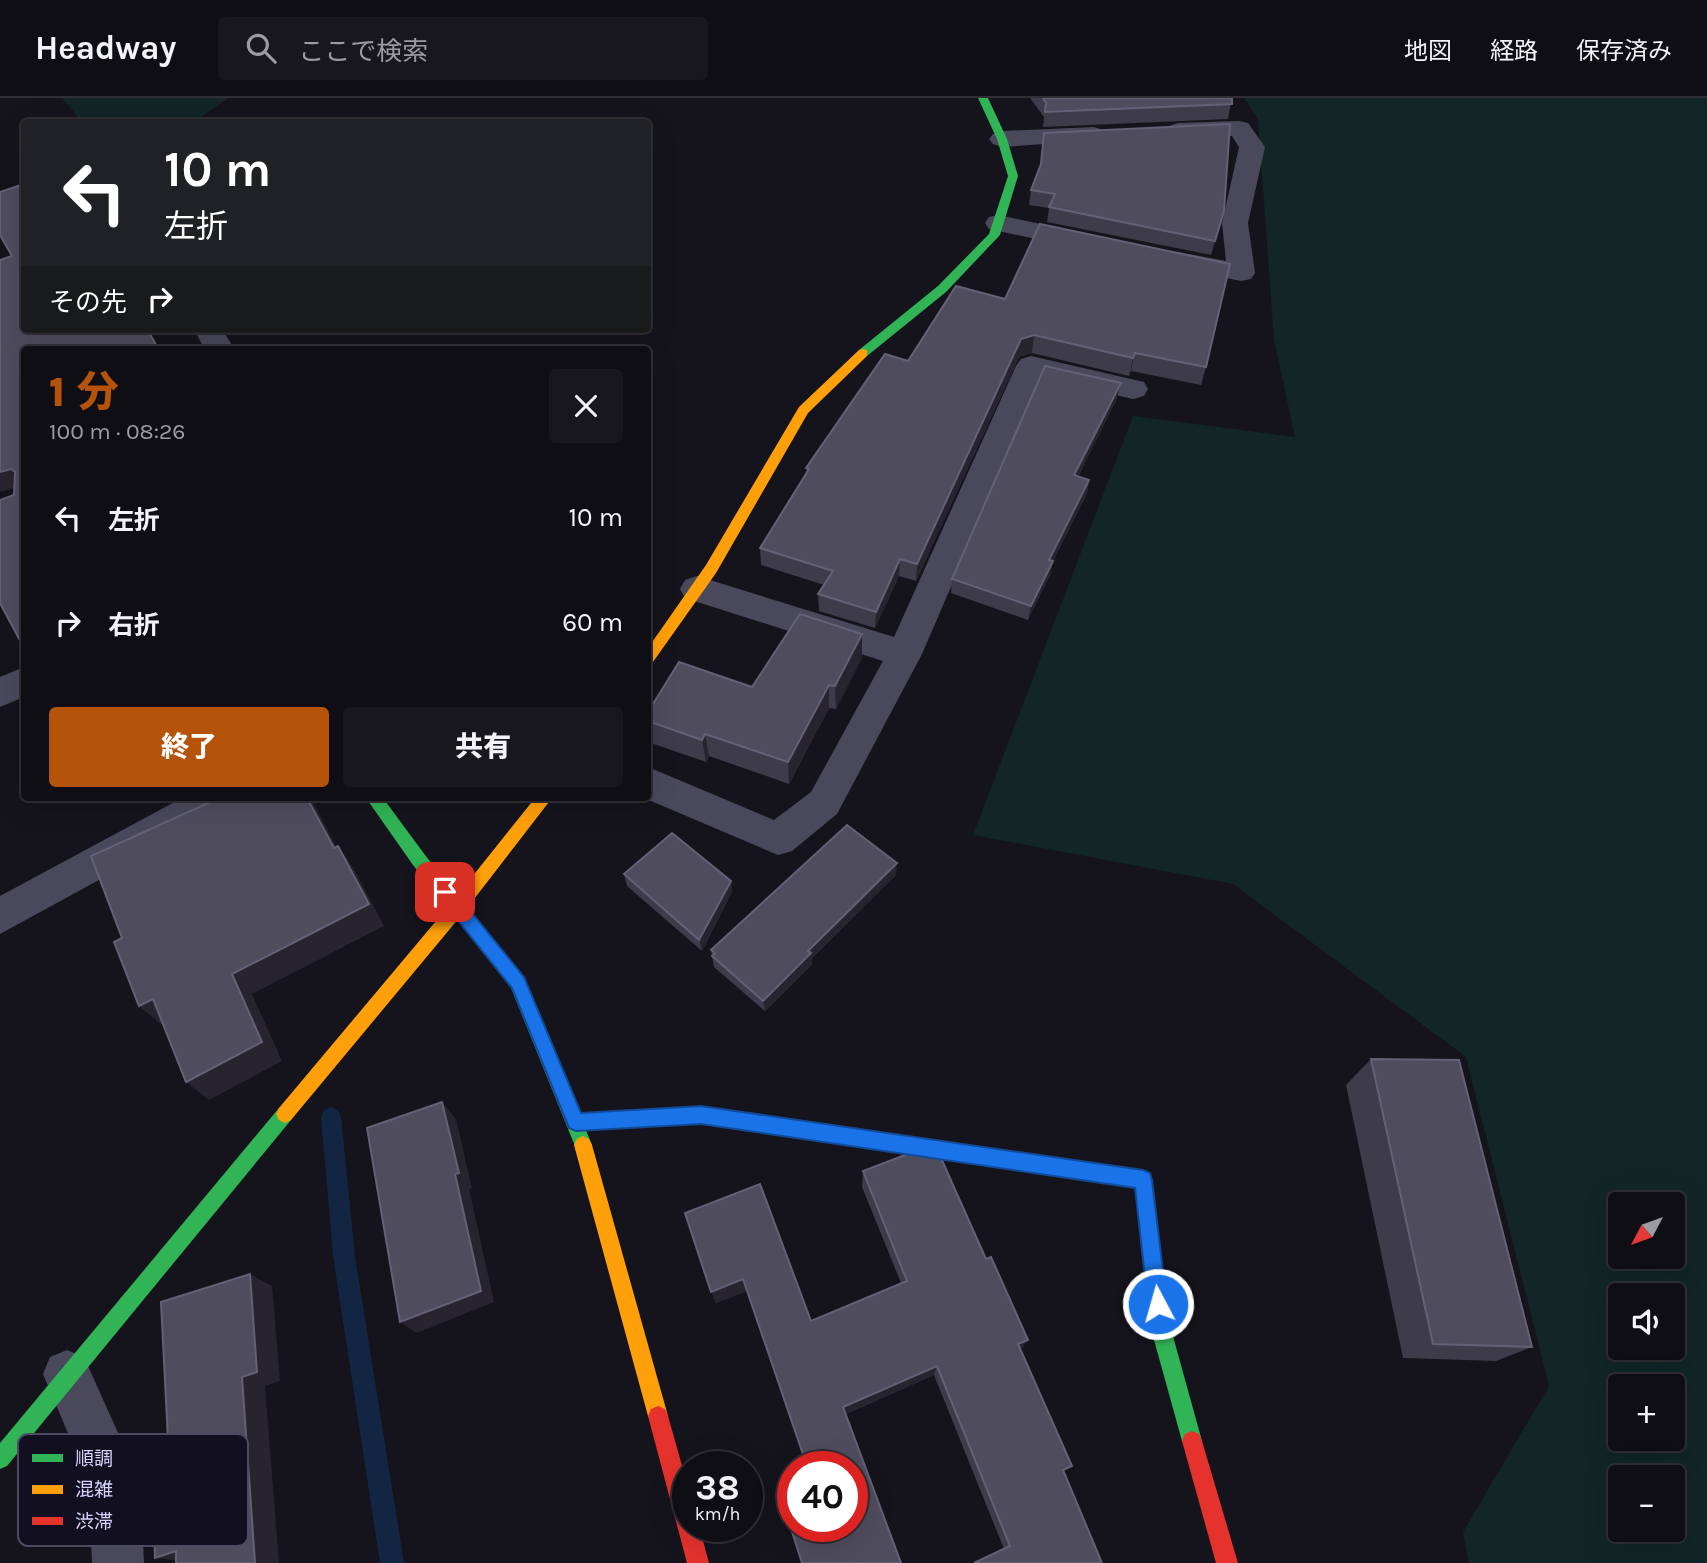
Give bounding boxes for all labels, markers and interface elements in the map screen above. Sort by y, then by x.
search box [218,17,708,80]
text: Headway [35,29,176,67]
icon: search [242,29,280,67]
text: ここで検索 [298,36,428,67]
text: 地図 [1404,37,1452,65]
text: 経路 [1490,37,1538,65]
text: 保存済み [1576,37,1672,65]
text: 10 m [164,141,271,198]
icon: left [49,147,140,238]
text: 左折 [164,208,228,245]
icon: right [141,280,179,318]
text: その先 [49,287,127,318]
text: 1 分 [49,367,118,417]
button: close [549,369,623,443]
text: 100 m · 08:26 [49,418,186,445]
icon: left [49,499,87,537]
text: 10 m [568,502,623,533]
text: 左折 [108,505,160,536]
icon: right [49,604,87,642]
text: 60 m [562,607,623,638]
text: 右折 [108,610,160,641]
button: 終了 [49,707,329,787]
button: 共有 [343,707,623,787]
pin [415,862,475,922]
icon: arrive [426,873,464,911]
north arrow [1608,1192,1685,1269]
map controls [1608,1192,1685,1542]
position arrow [1121,1267,1195,1341]
button: sound [1608,1283,1685,1360]
button: + [1608,1374,1685,1451]
legend [18,1434,248,1546]
text: 順調 [75,1448,113,1470]
speed limit sign: 40 [777,1451,868,1542]
button: − [1608,1465,1685,1542]
text: 38 [695,1467,740,1508]
text: 混雑 [75,1479,113,1501]
text: km/h [695,1503,740,1525]
text: 渋滞 [75,1511,113,1533]

